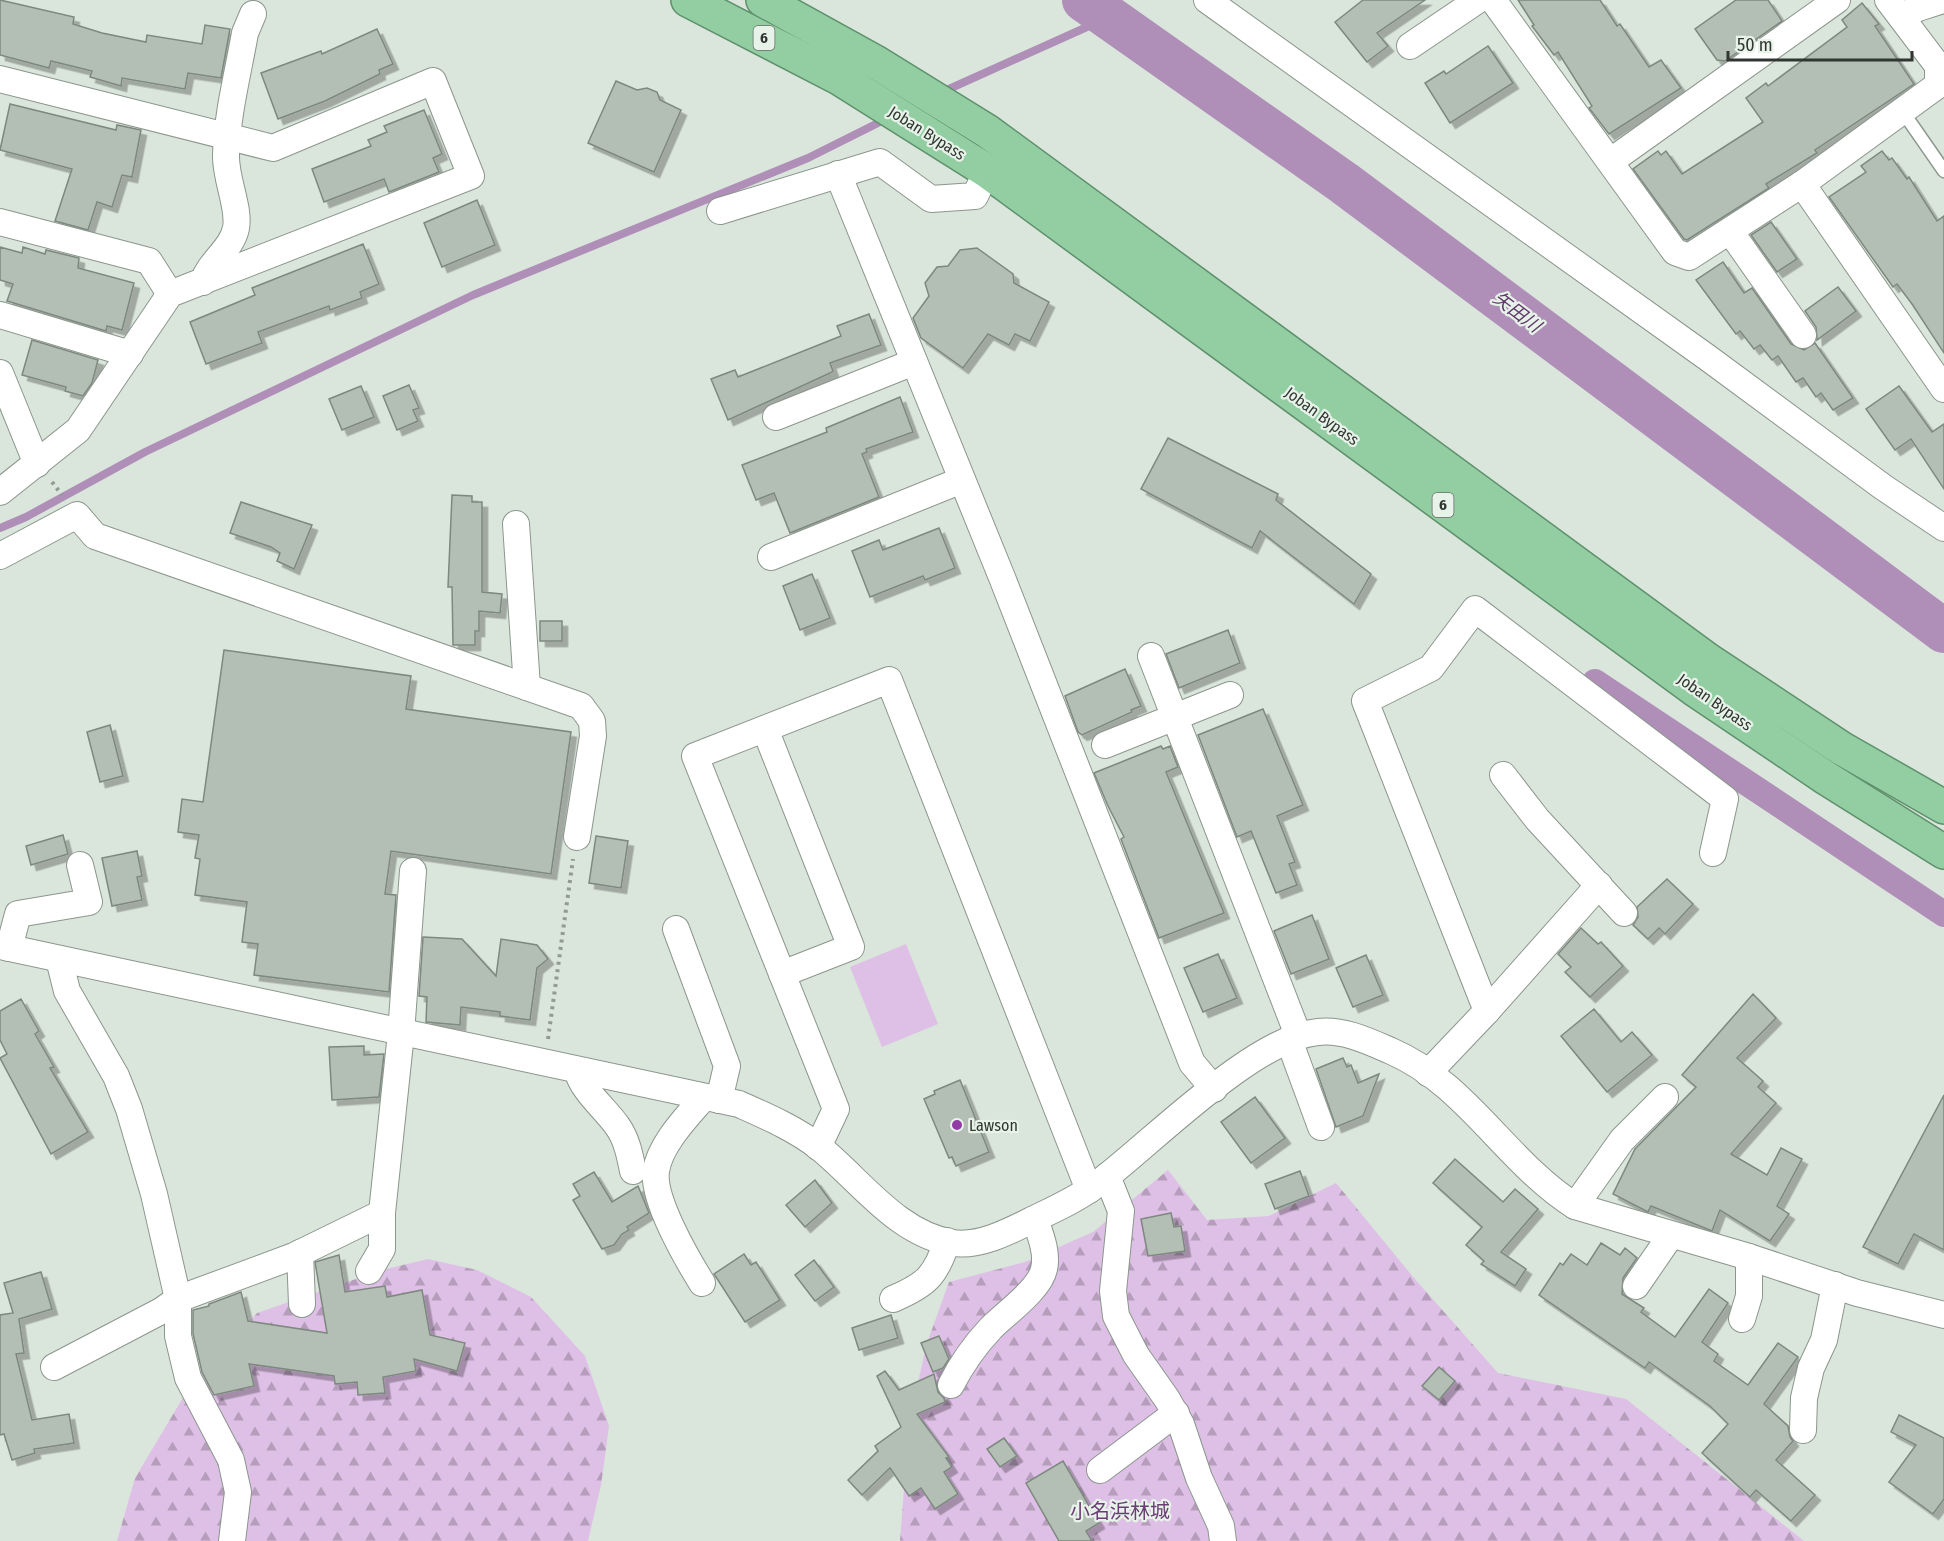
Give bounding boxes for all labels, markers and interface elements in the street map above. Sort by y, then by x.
scale bar [1728,24,1912,62]
road number: 6 [754,26,774,50]
text: 50 m [1737,34,1773,56]
street label: Joban Bypass [885,102,969,164]
water label: 矢田川 [1489,287,1547,338]
street label: Joban Bypass [1281,383,1363,449]
road number: 6 [1432,493,1454,517]
street label: Joban Bypass [1674,669,1756,735]
place label: Lawson [969,1116,1018,1135]
marker: Lawson [950,1118,964,1132]
district label: 小名浜林城 [1070,1499,1170,1523]

